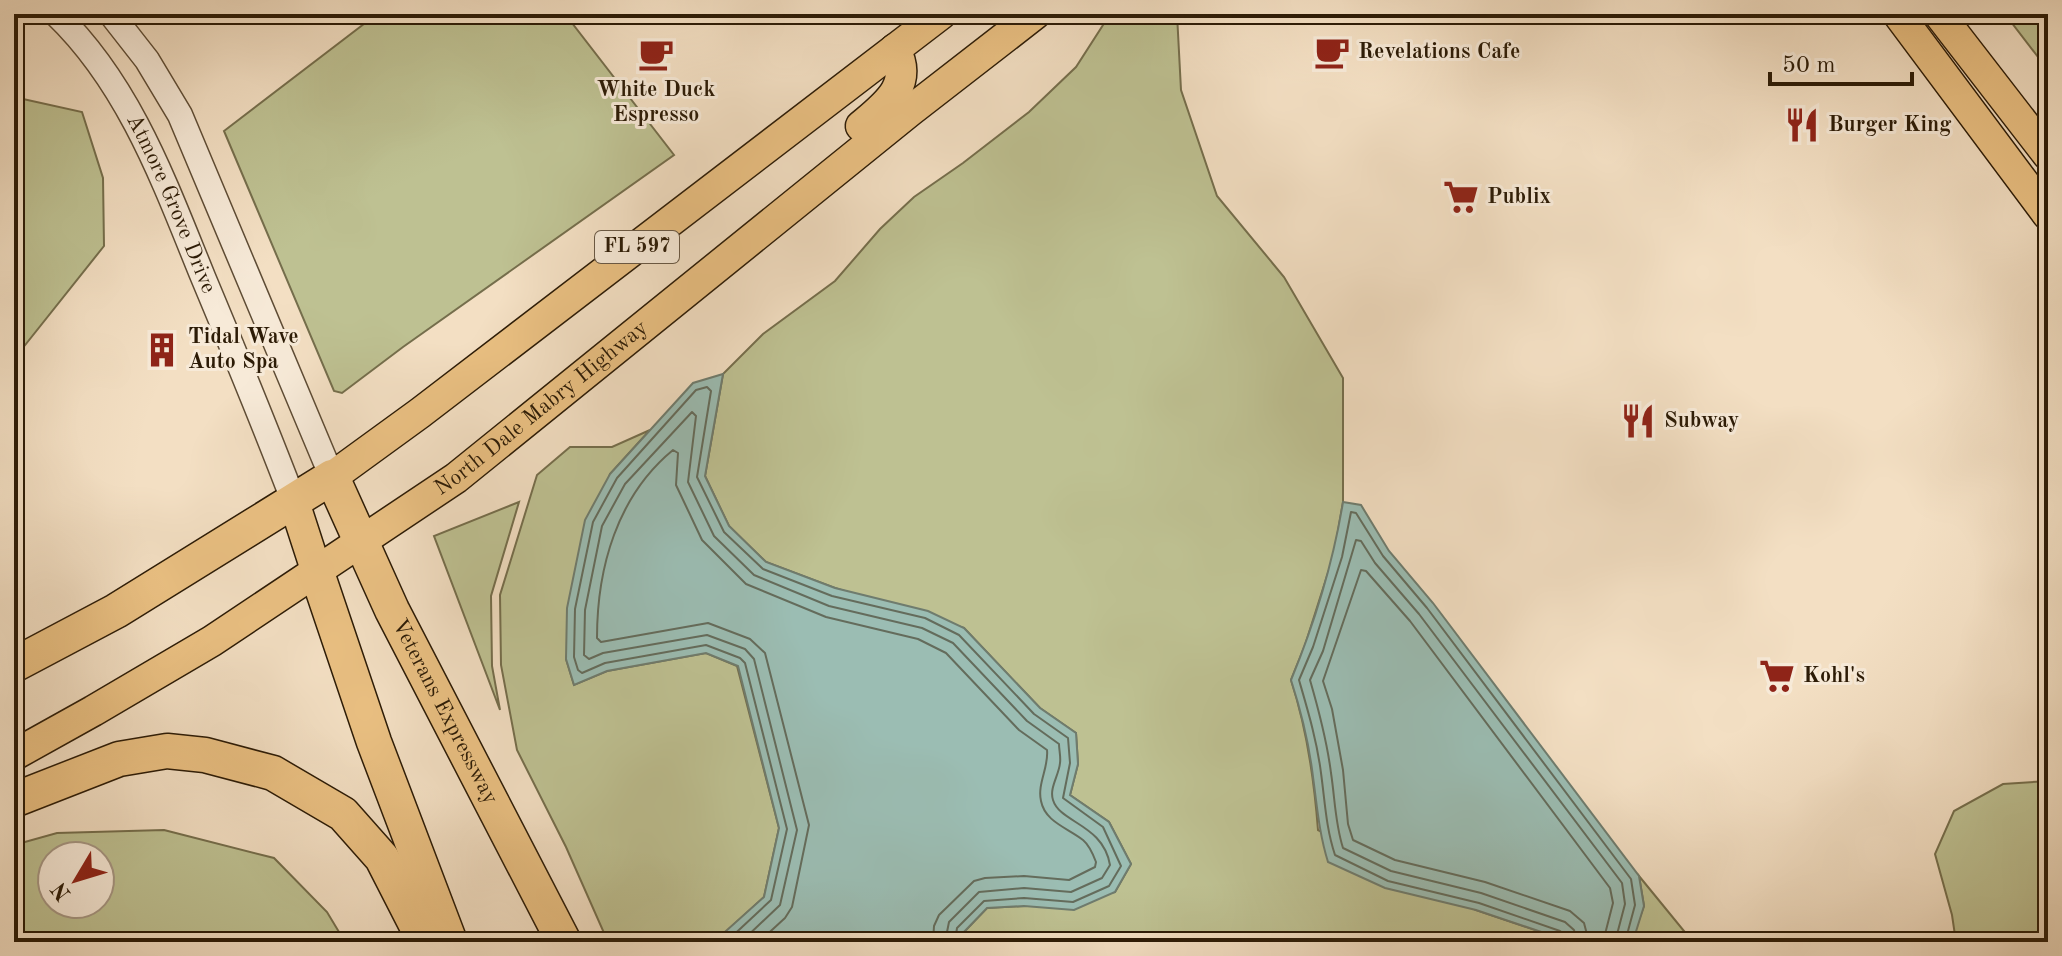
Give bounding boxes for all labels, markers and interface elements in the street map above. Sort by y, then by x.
cafe icon: Revelations Cafe [1313,33,1351,71]
cafe icon: White Duck Espresso [637,35,675,73]
scale bar [1770,36,1912,86]
place label: Revelations Cafe [1358,41,1520,63]
text: 50 m [1782,54,1836,78]
place label: White Duck Espresso [596,79,716,126]
restaurant icon: Burger King [1783,106,1821,144]
street label: Atmore Grove Drive [122,111,220,297]
place label: Burger King [1828,114,1951,136]
supermarket icon: Publix [1442,178,1480,216]
place label: Publix [1487,186,1551,208]
road number: FL 597 [595,231,679,263]
street label: North Dale Mabry Highway [431,316,652,500]
place label: Tidal Wave Auto Spa [188,326,299,373]
building icon: Tidal Wave Auto Spa [143,331,181,369]
restaurant icon: Subway [1619,402,1657,440]
place label: Subway [1664,410,1739,432]
street label: Veterans Expressway [388,615,502,808]
supermarket icon: Kohl's [1758,657,1796,695]
place label: Kohl's [1803,665,1865,687]
north arrow [36,840,116,920]
text: N [48,878,76,904]

